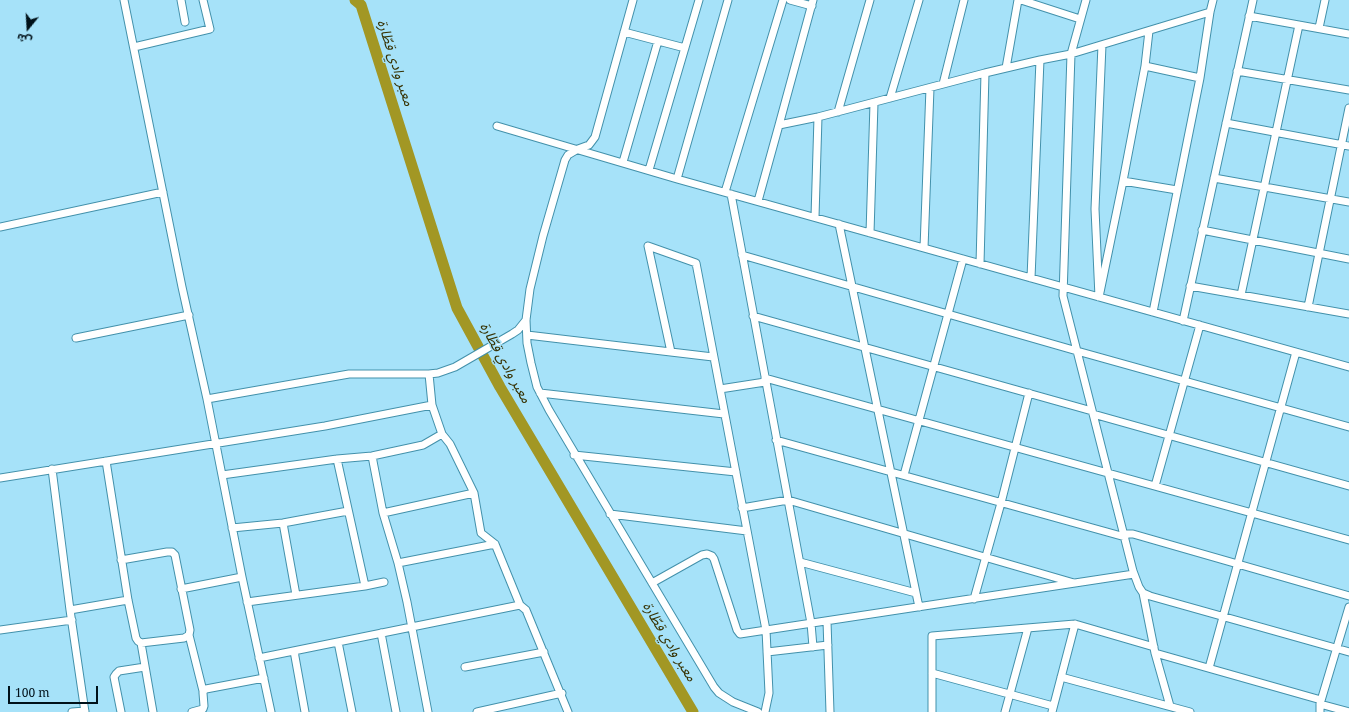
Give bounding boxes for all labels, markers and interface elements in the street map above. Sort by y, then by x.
north arrow [8,8,48,48]
water label: معبر وادي قطّارة [373,18,417,108]
text: ش [15,30,34,49]
water label: معبر وادي قطّارة [476,320,534,406]
water label: معبر وادي قطّارة [639,599,699,685]
scale bar [10,678,100,704]
text: 100 m [15,684,50,701]

